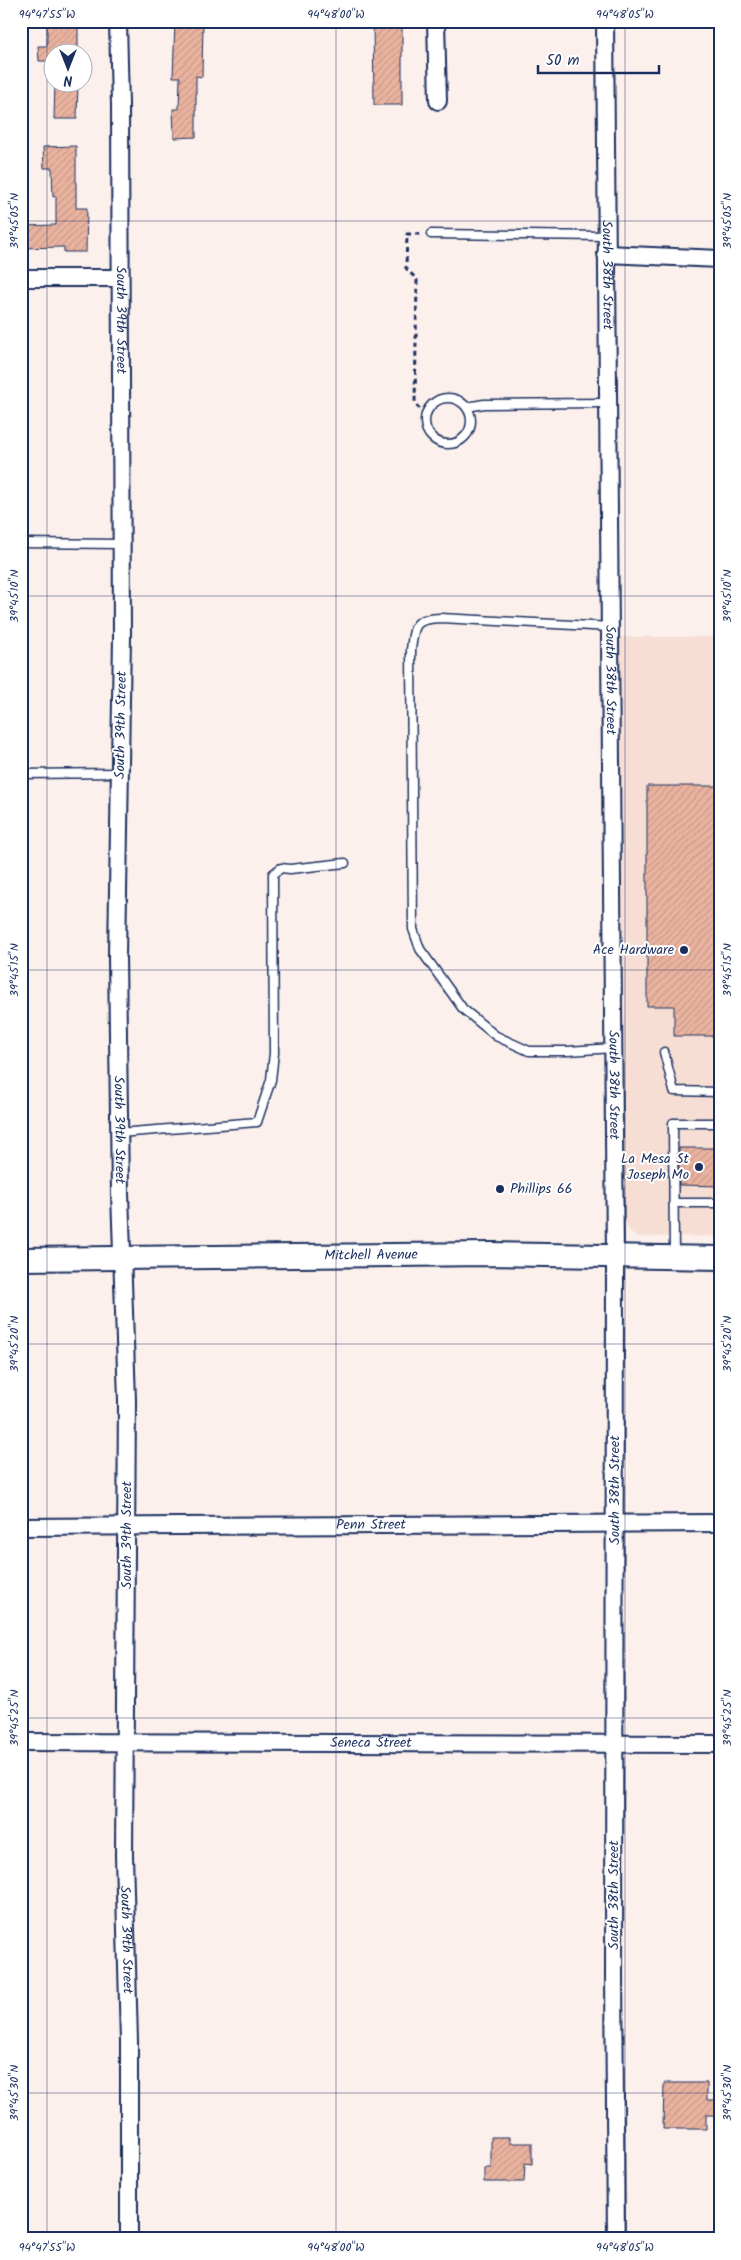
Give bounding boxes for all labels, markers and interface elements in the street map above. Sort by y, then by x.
text: 94°47'55"W [19,5,75,24]
text: 94°48'00"W [307,5,365,24]
text: 94°48'05"W [596,5,654,24]
north arrow [42,42,92,92]
scale bar [538,42,660,74]
text: 50 m [546,49,580,73]
text: N [63,69,72,91]
text: 39°45'05"N [5,193,24,249]
text: 39°45'05"N [718,193,737,249]
street label: South 38th Street [596,220,619,330]
street label: South 39th Street [110,266,132,375]
text: 39°45'10"N [5,569,24,623]
text: 39°45'10"N [718,569,737,623]
street label: South 38th Street [599,625,622,735]
street label: South 39th Street [109,670,133,779]
place label: Ace Hardware [593,939,675,961]
text: 39°45'15"N [5,943,24,997]
text: 39°45'15"N [718,943,737,997]
marker: Ace Hardware [678,944,690,956]
street label: South 38th Street [602,1030,625,1140]
street label: South 39th Street [108,1076,131,1185]
place label: La Mesa St Joseph Mo [621,1148,690,1186]
marker: La Mesa St Joseph Mo [693,1161,705,1173]
place label: Phillips 66 [510,1178,572,1200]
marker: Phillips 66 [494,1183,506,1195]
street label: Mitchell Avenue [324,1244,419,1267]
text: 39°45'20"N [5,1316,24,1372]
text: 39°45'20"N [718,1316,737,1372]
street label: South 38th Street [604,1435,626,1545]
street label: South 39th Street [116,1480,138,1589]
street label: Penn Street [336,1514,407,1536]
text: 39°45'25"N [5,1689,24,1747]
text: 39°45'25"N [718,1689,737,1747]
street label: Seneca Street [330,1732,412,1754]
street label: South 38th Street [603,1840,625,1950]
street label: South 39th Street [114,1885,139,1995]
text: 39°45'30"N [5,2065,24,2121]
text: 39°45'30"N [718,2065,737,2121]
text: 94°47'55"W [19,2238,75,2257]
text: 94°48'00"W [307,2238,365,2257]
text: 94°48'05"W [596,2238,654,2257]

